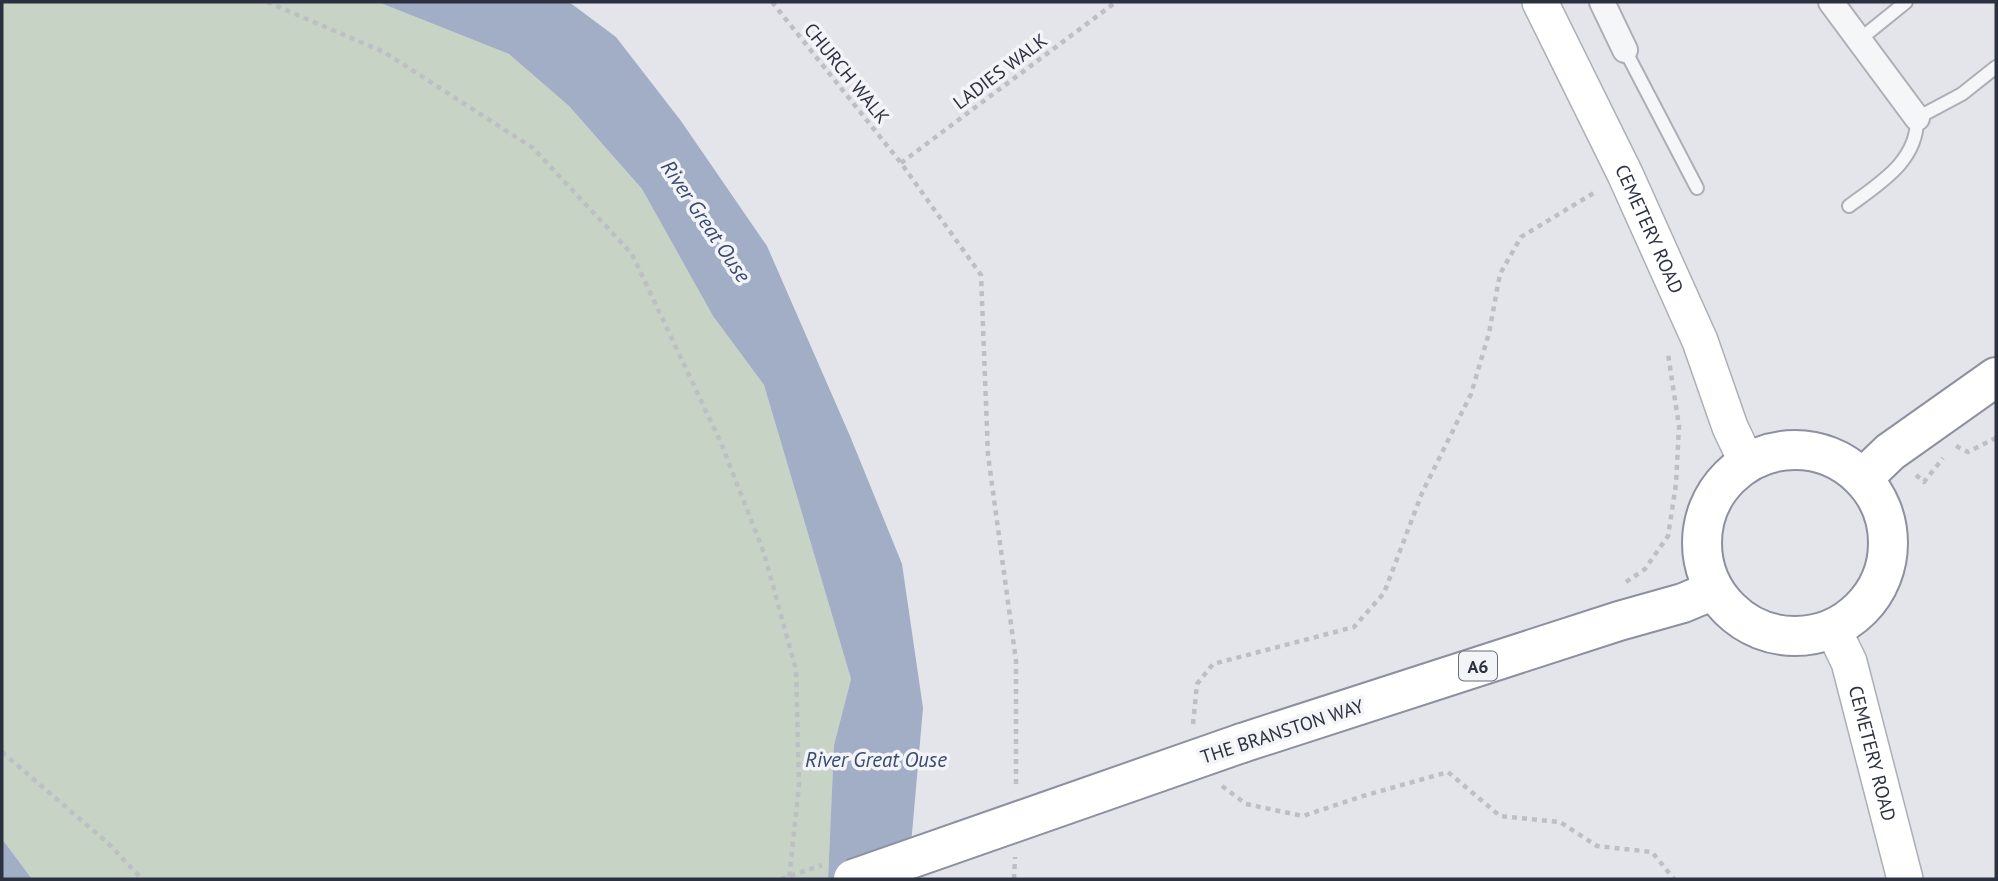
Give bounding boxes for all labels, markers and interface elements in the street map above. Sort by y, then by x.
street label: CHURCH WALK [799,18,895,128]
street label: LADIES WALK [948,28,1052,114]
water label: River Great Ouse [655,155,757,288]
street label: CEMETERY ROAD [1610,160,1689,297]
road number: A6 [1459,652,1497,680]
street label: CEMETERY ROAD [1844,683,1902,824]
street label: THE BRANSTON WAY [1197,693,1367,769]
water label: River Great Ouse [805,746,947,773]

